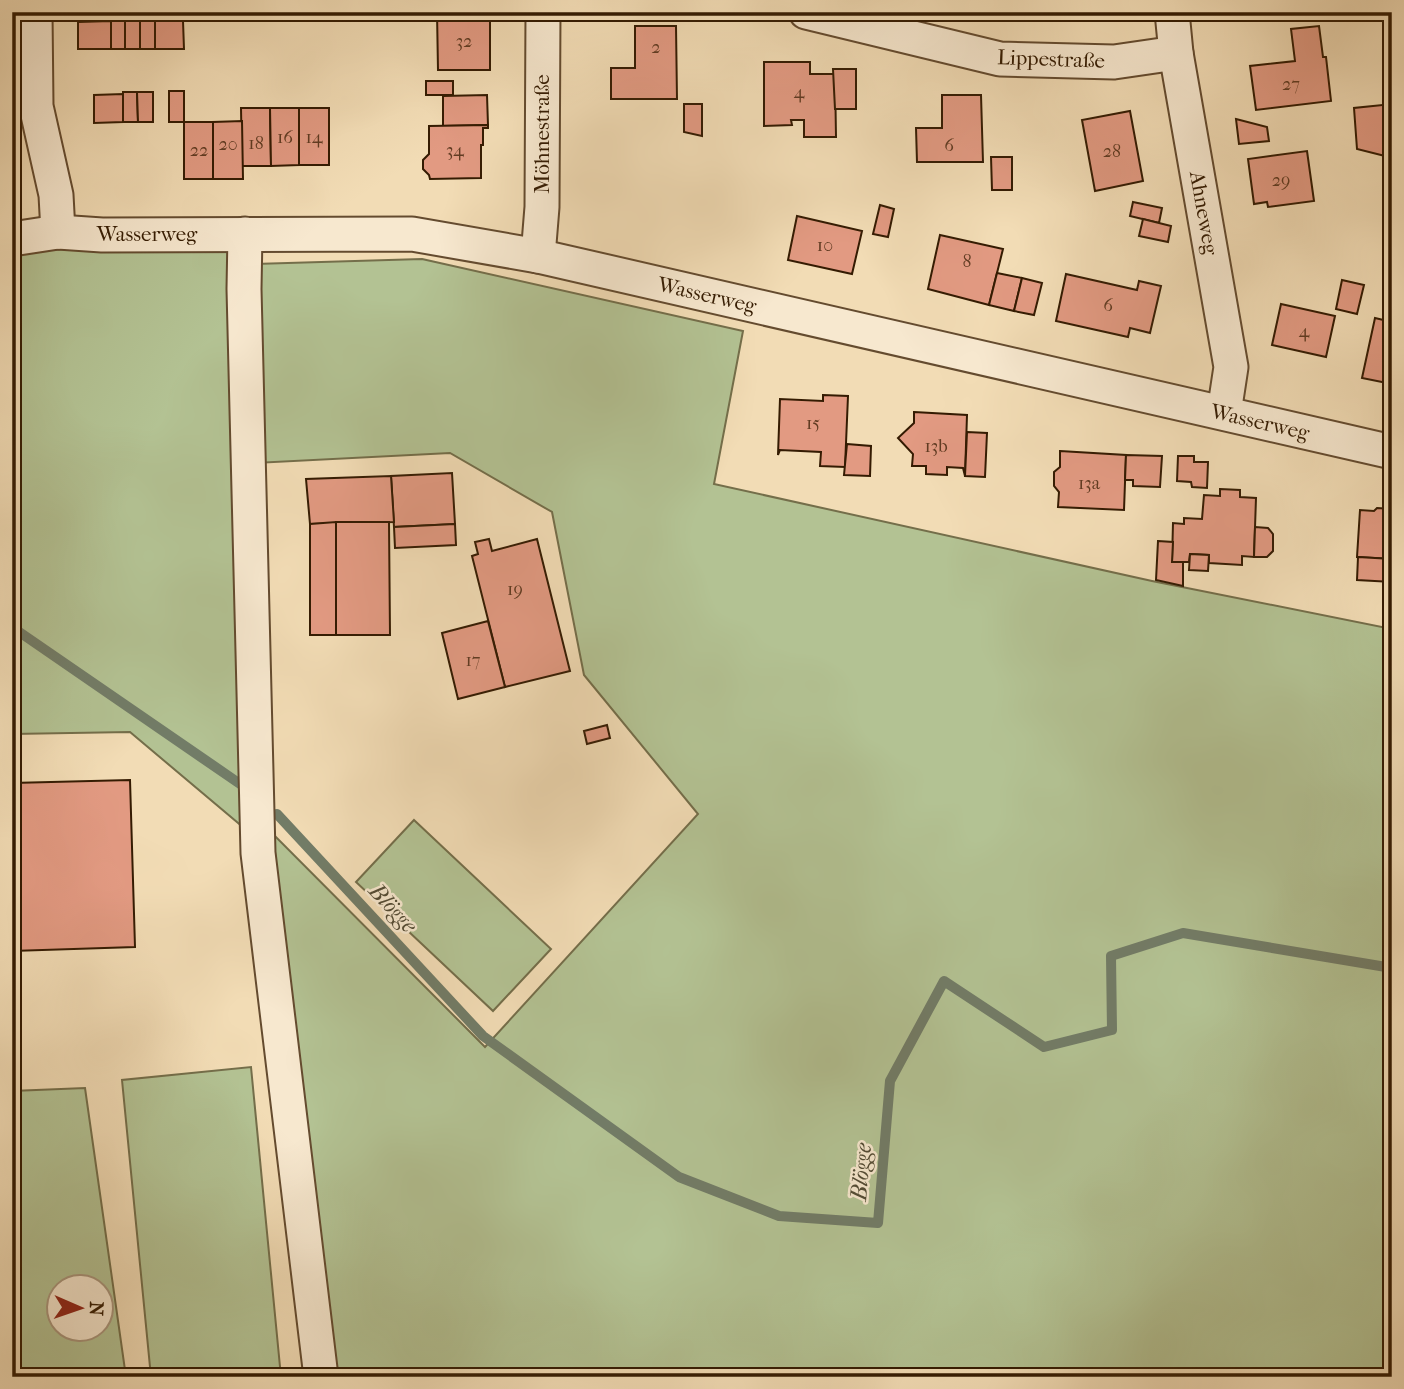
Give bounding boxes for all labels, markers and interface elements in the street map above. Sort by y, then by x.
house number: 32 [456,31,472,52]
house number: 2 [651,37,661,58]
street label: Lippestraße [997,45,1105,73]
street label: Möhnestraße [530,74,554,194]
house number: 27 [1282,74,1300,95]
house number: 4 [794,82,805,103]
house number: 16 [277,127,293,148]
house number: 14 [305,127,323,148]
house number: 18 [248,133,264,154]
house number: 20 [218,134,238,155]
house number: 6 [944,135,954,156]
house number: 22 [190,140,208,161]
house number: 34 [446,140,464,161]
house number: 28 [1103,141,1121,162]
street label: Ahneweg [1185,168,1223,257]
house number: 29 [1272,170,1290,191]
street label: Wasserweg [96,222,198,246]
house number: 10 [817,235,833,256]
house number: 8 [962,251,972,272]
street label: Wasserweg [654,272,759,318]
house number: 6 [1103,295,1113,316]
house number: 4 [1299,321,1310,342]
street label: Wasserweg [1207,399,1312,445]
house number: 15 [806,413,820,434]
house number: 13b [924,436,948,457]
house number: 13a [1078,473,1101,494]
house number: 19 [507,579,523,600]
house number: 17 [465,650,481,671]
water label: Blögge [362,876,423,939]
water label: Blögge [845,1141,877,1204]
north arrow [46,1274,116,1344]
text: N [85,1301,107,1317]

